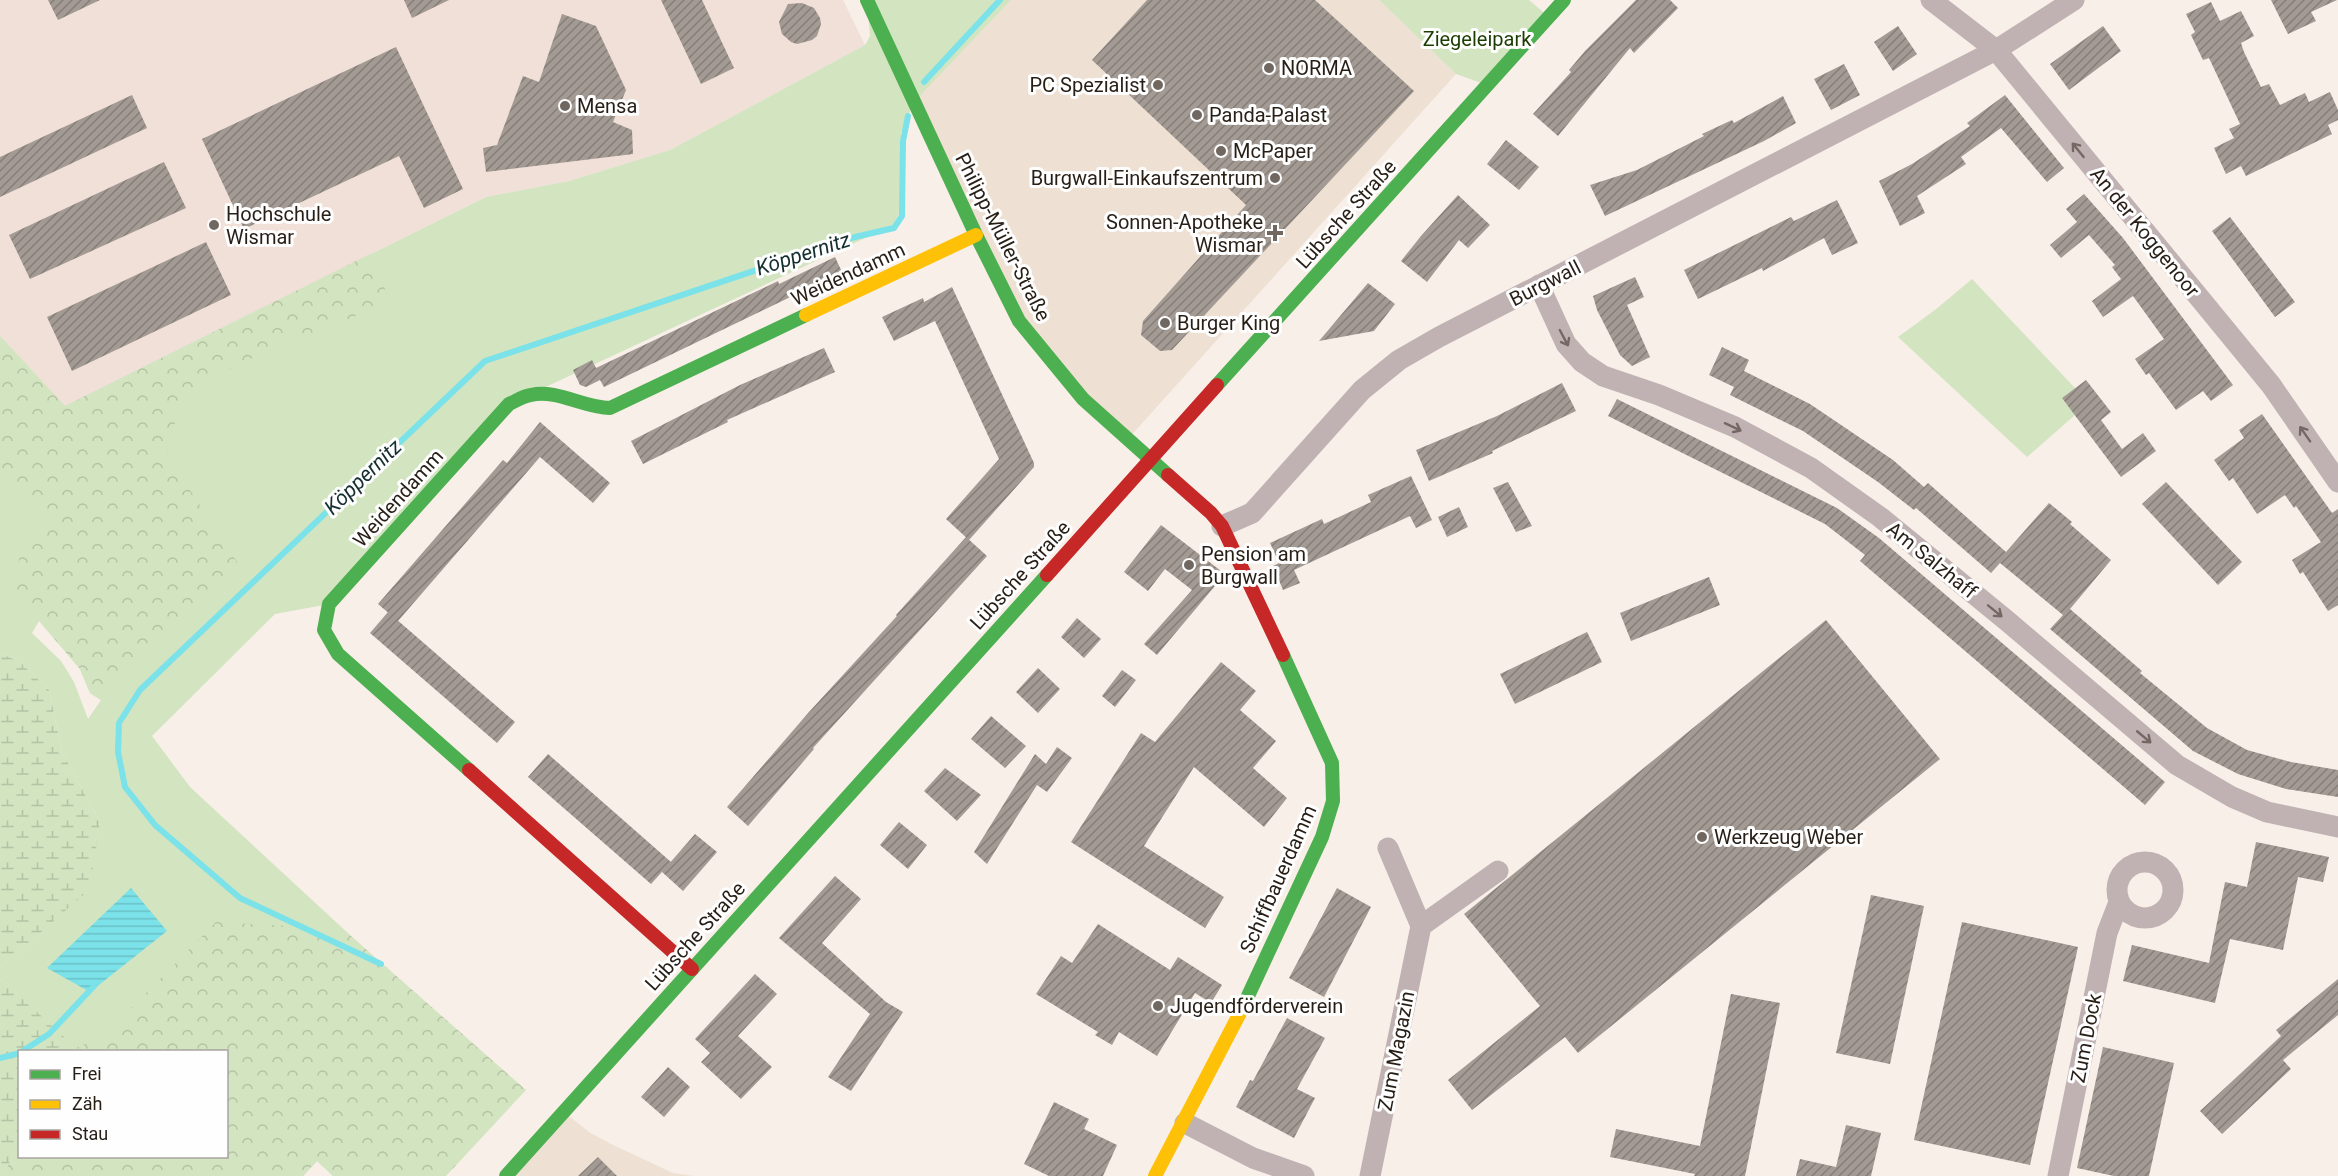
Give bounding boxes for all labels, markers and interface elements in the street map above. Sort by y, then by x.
park label: Ziegeleipark [1423,27,1532,51]
place label: NORMA [1281,56,1352,80]
marker: NORMA [1262,61,1276,75]
place label: PC Spezialist [1029,73,1146,97]
marker: PC Spezialist [1151,78,1165,92]
place label: Mensa [577,94,637,118]
marker: Mensa [558,99,572,113]
place label: Panda-Palast [1209,103,1327,127]
marker: Panda-Palast [1190,108,1204,122]
place label: McPaper [1233,139,1313,163]
one-way arrow [2072,143,2085,159]
marker: McPaper [1214,144,1228,158]
street label: Philipp-Müller-Straße [950,149,1056,325]
street label: Lübsche Straße [1291,155,1401,273]
street label: An der Koggenoor [2085,162,2205,302]
place label: Burgwall-Einkaufszentrum [1031,166,1263,190]
marker: Burgwall-Einkaufszentrum [1268,171,1282,185]
place label: Hochschule Wismar [226,202,331,249]
place label: Sonnen-Apotheke Wismar [1106,210,1263,257]
marker: Hochschule Wismar [207,218,221,232]
marker: Sonnen-Apotheke Wismar [1268,226,1282,240]
water label: Köppernitz [753,227,853,281]
street label: Weidendamm [787,237,909,311]
street label: Burgwall [1505,255,1585,311]
place label: Burger King [1177,311,1280,335]
marker: Burger King [1158,316,1172,330]
one-way arrow [1559,329,1570,347]
one-way arrow [1724,421,1742,433]
one-way arrow [2299,426,2311,443]
water label: Köppernitz [320,434,406,520]
street label: Weidendamm [348,444,448,552]
street label: Lübsche Straße [965,516,1075,634]
street label: Am Salzhaff [1882,516,1982,604]
place label: Pension am Burgwall [1201,542,1306,589]
marker: Pension am Burgwall [1182,558,1196,572]
one-way arrow [1987,604,2002,618]
one-way arrow [2136,730,2152,743]
street label: Schiffbauerdamm [1235,801,1321,957]
place label: Werkzeug Weber [1714,825,1863,849]
marker: Werkzeug Weber [1695,830,1709,844]
street label: Lübsche Straße [640,877,750,995]
street label: Zum Magazin [1373,989,1419,1113]
street label: Zum Dock [2066,990,2107,1085]
place label: Jugendförderverein [1170,994,1343,1018]
marker: Jugendförderverein [1151,999,1165,1013]
legend [18,1050,228,1158]
text: Frei [72,1063,102,1084]
text: Zäh [72,1093,103,1114]
text: Stau [72,1123,108,1144]

